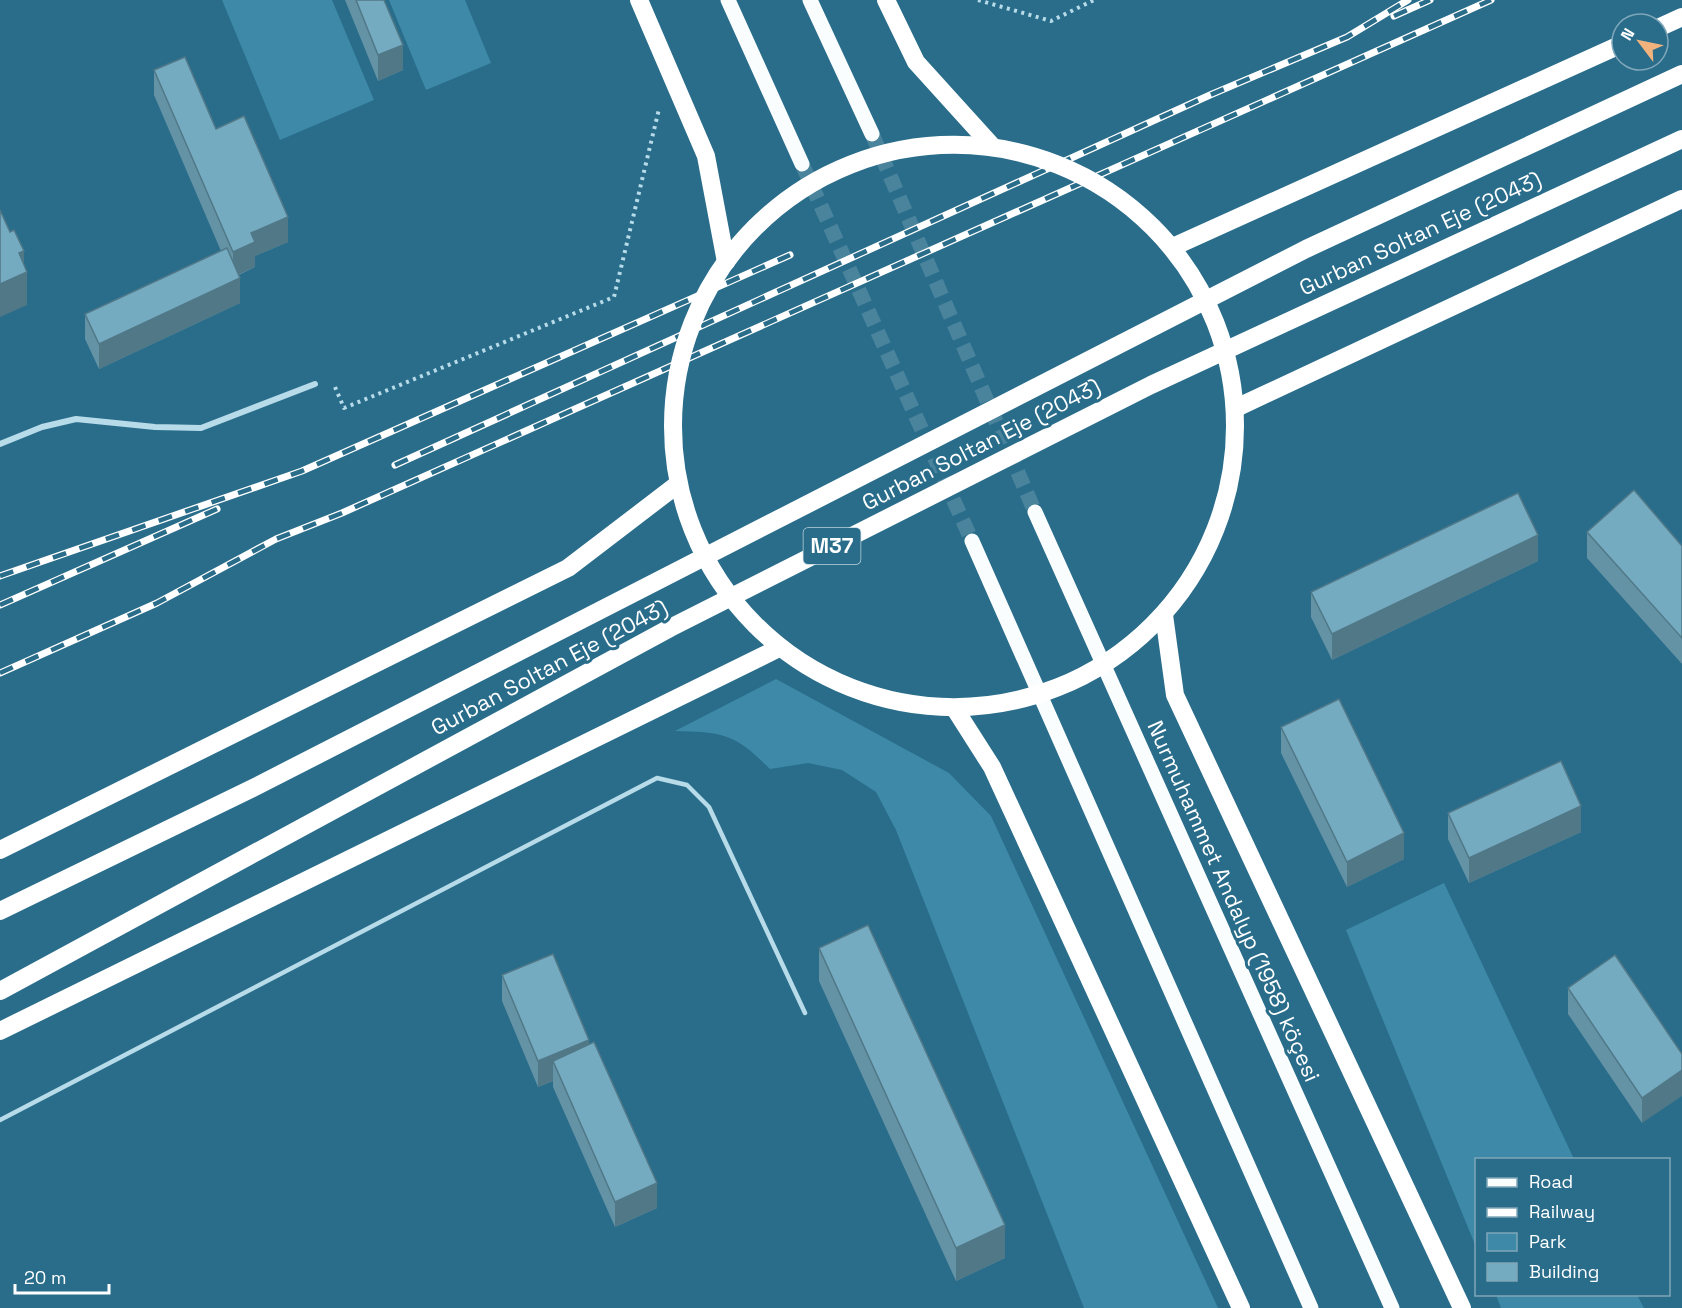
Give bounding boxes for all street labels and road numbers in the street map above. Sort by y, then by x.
street label: Gurban Soltan Eje (2043) [1294,165,1546,301]
street label: Gurban Soltan Eje (2043) [857,372,1105,516]
road number: M37 [804,528,860,564]
street label: Gurban Soltan Eje (2043) [426,593,672,741]
street label: Nurmuhammet Andalyp (1958) köçesi [1141,716,1327,1086]

